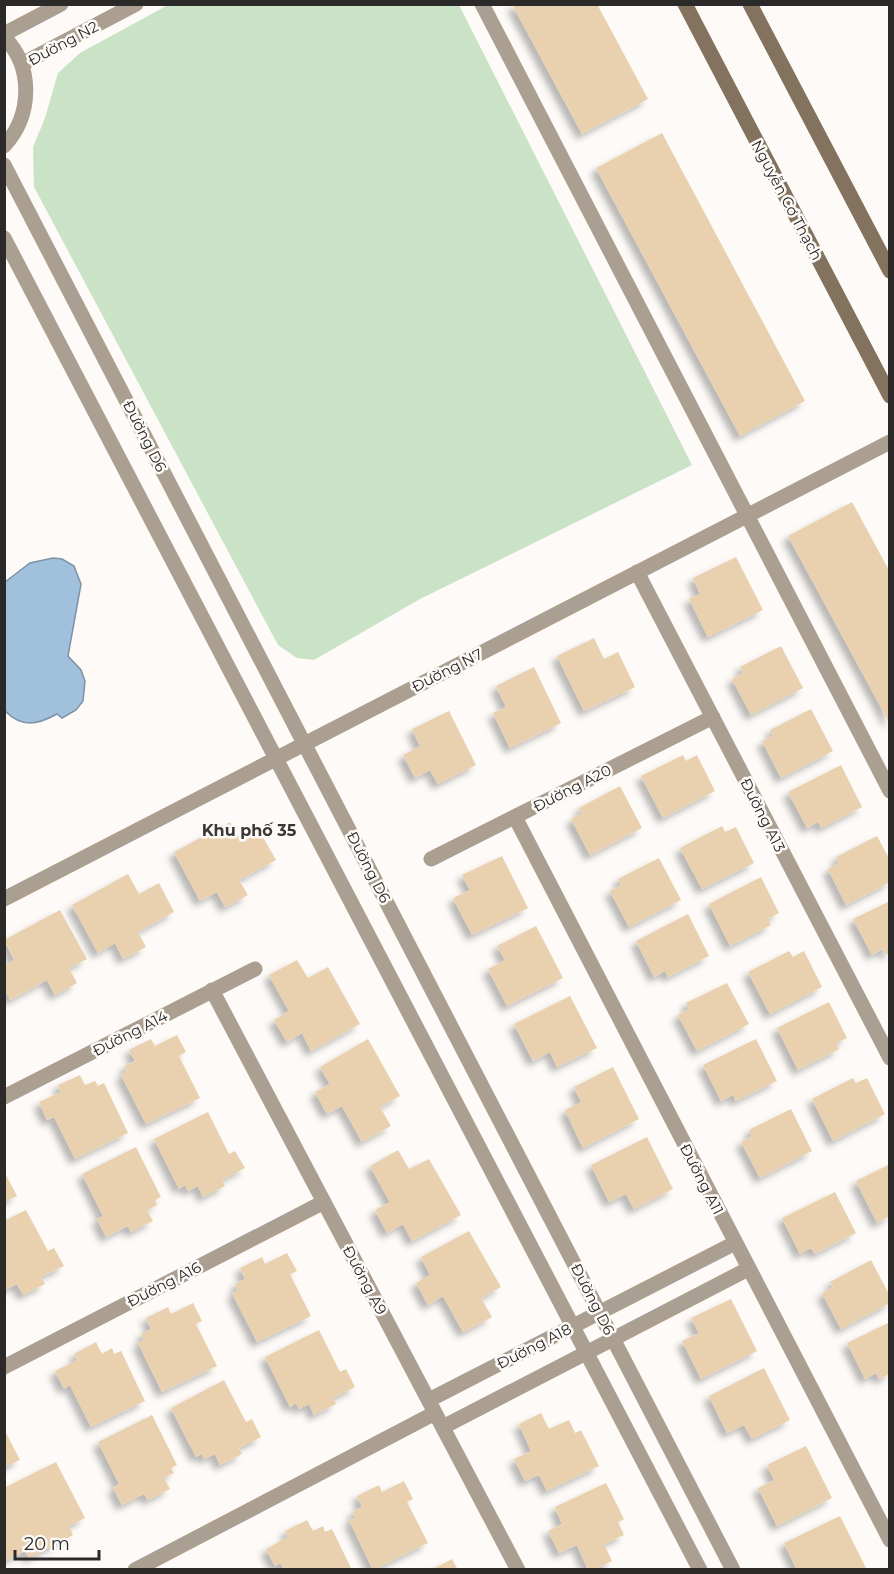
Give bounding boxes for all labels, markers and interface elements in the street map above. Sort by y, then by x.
street label: Đường N2 [25,17,101,69]
street label: Nguyễn Cơ Thạch [747,137,827,263]
street label: Đường D6 [119,397,171,475]
street label: Đường N7 [408,644,486,696]
street label: Đường A20 [530,760,614,816]
street label: Đường A13 [736,775,790,855]
district label: Khu phố 35 [202,821,297,840]
street label: Đường D6 [343,828,395,906]
street label: Đường A14 [89,1006,171,1060]
street label: Đường A11 [676,1140,728,1218]
street label: Đường A9 [339,1242,391,1318]
street label: Đường A16 [124,1257,204,1311]
street label: Đường D6 [567,1260,619,1338]
street label: Đường A18 [494,1319,574,1373]
scale bar [15,1523,99,1561]
text: 20 m [24,1533,70,1555]

